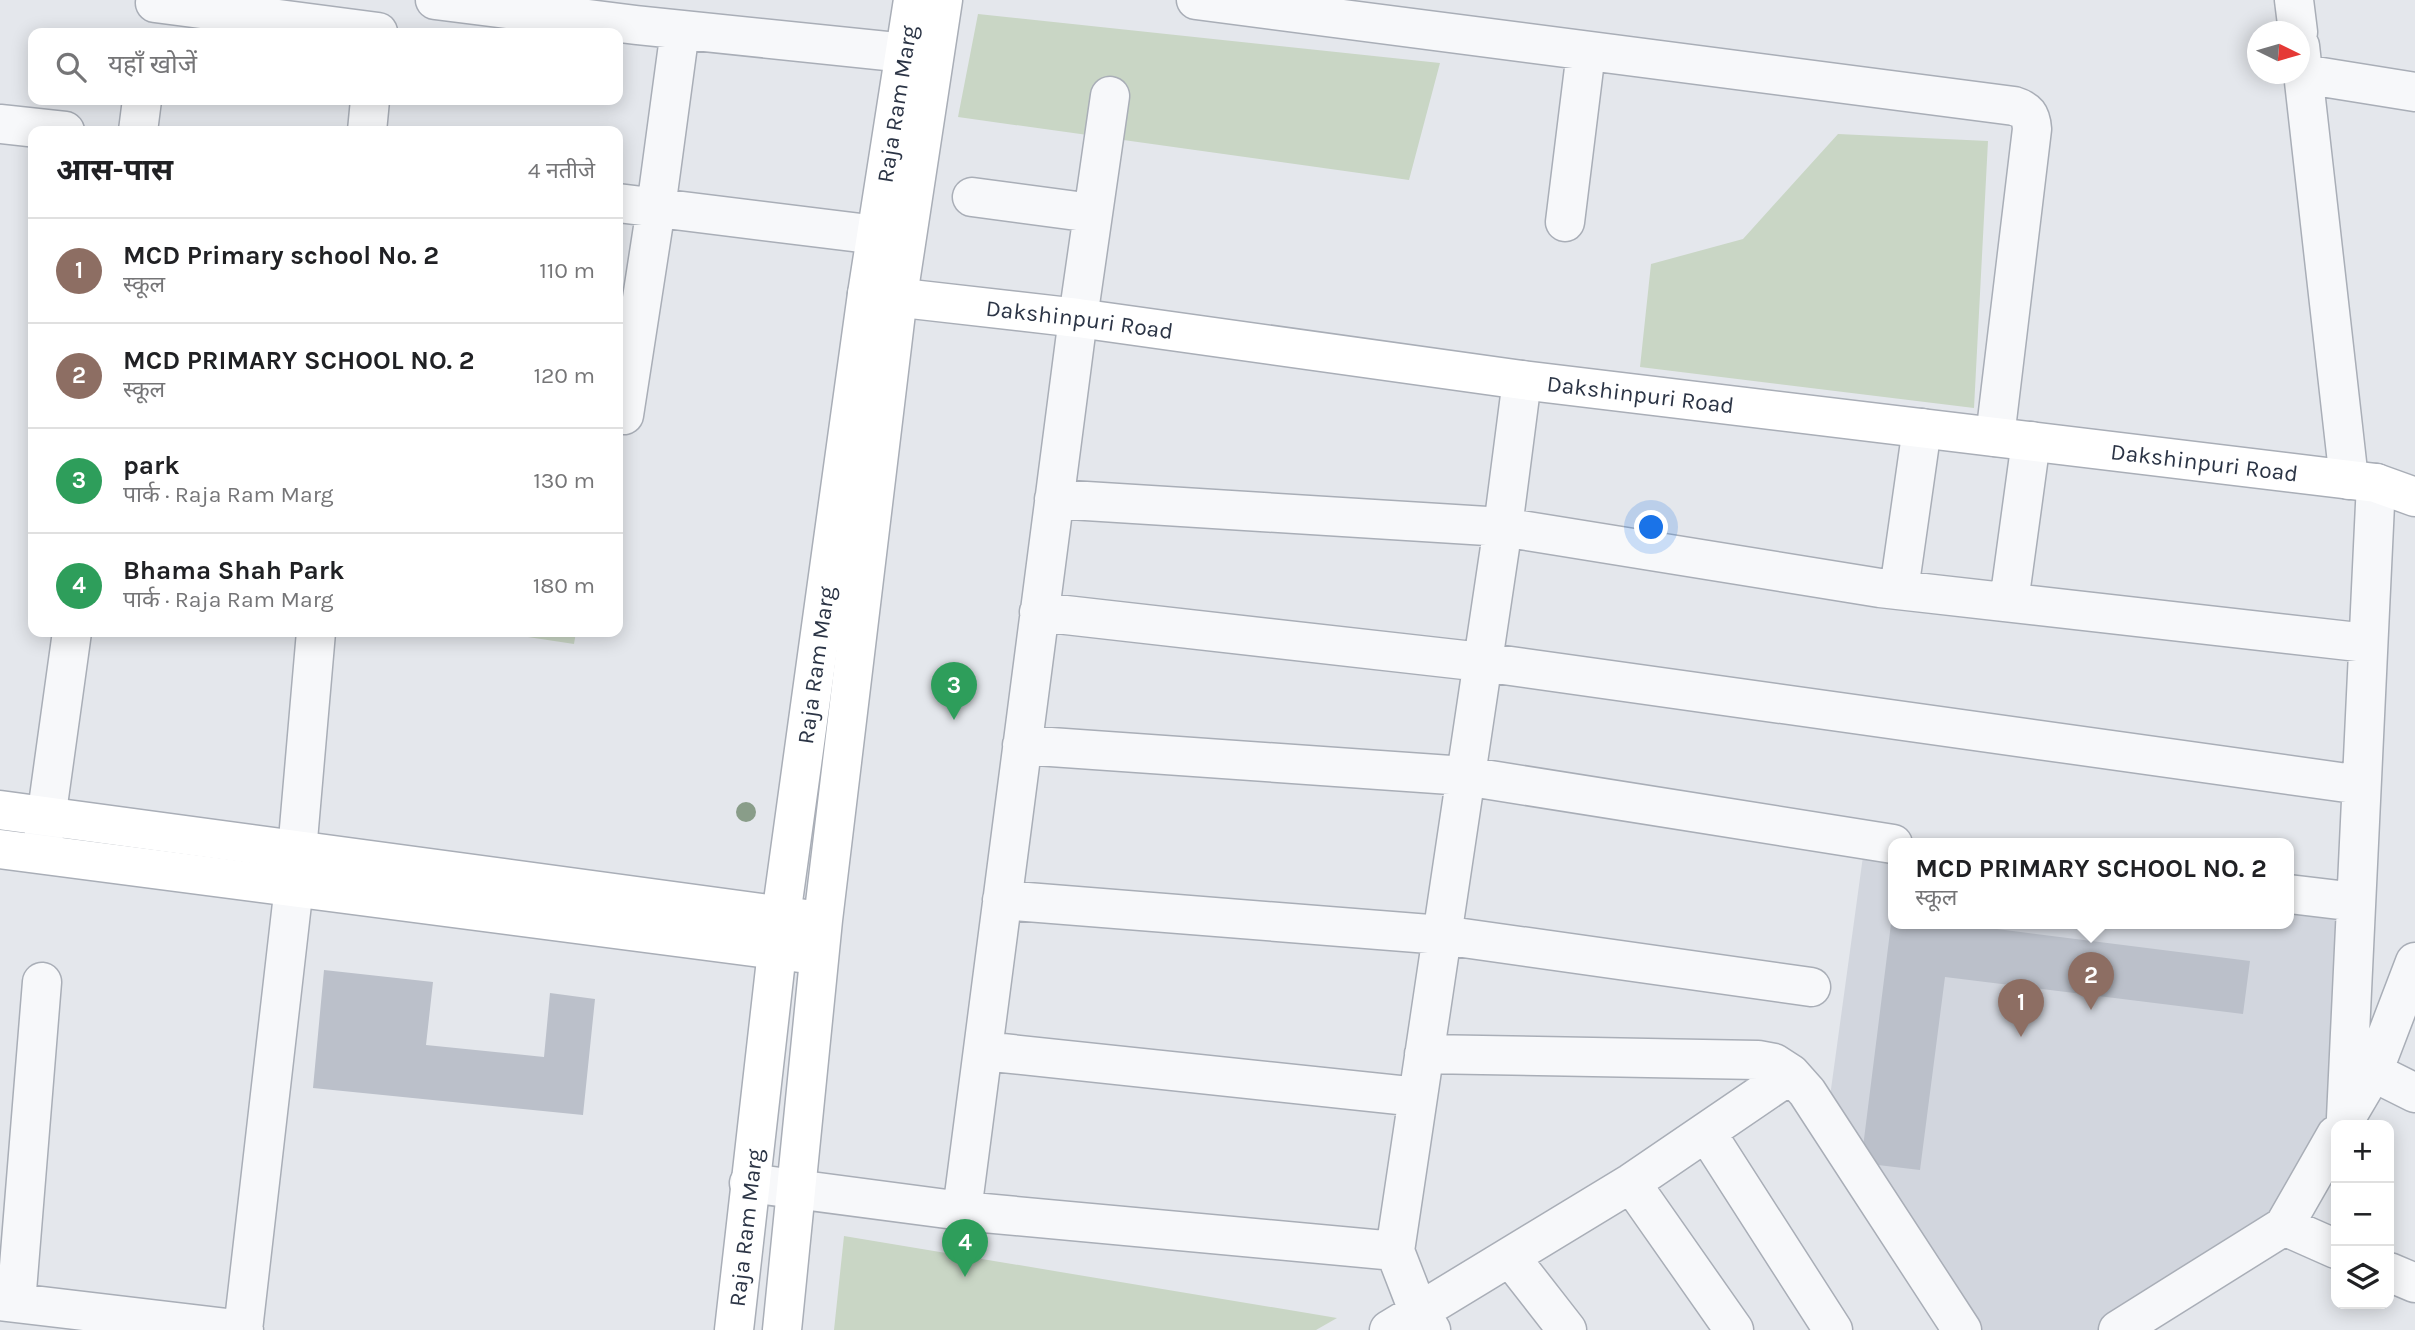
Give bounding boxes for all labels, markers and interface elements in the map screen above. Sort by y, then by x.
north arrow [2247,21,2310,84]
street label: Raja Ram Marg [872,23,923,185]
search box [28,28,623,105]
icon: search [52,48,90,86]
text: यहाँ खोजें [108,49,197,80]
text: आस-पास [56,152,173,188]
text: 4 नतीजे [528,157,595,184]
text: MCD Primary school No. 2 [123,240,439,271]
text: 1 [75,257,83,284]
text: 110 m [539,257,595,284]
text: स्कूल [123,271,165,298]
street label: Dakshinpuri Road [984,295,1175,345]
text: MCD PRIMARY SCHOOL NO. 2 [123,345,475,376]
text: 2 [72,362,86,389]
text: 120 m [533,362,595,389]
street label: Dakshinpuri Road [1545,370,1736,419]
text: स्कूल [123,376,165,403]
street label: Dakshinpuri Road [2109,438,2300,487]
text: park [123,450,180,481]
text: 3 [72,467,86,494]
text: 130 m [533,467,595,494]
text: पार्क · Raja Ram Marg [123,481,334,508]
your location [1634,510,1668,544]
text: Bhama Shah Park [123,555,344,586]
text: 4 [72,572,86,599]
text: 180 m [533,572,595,599]
street label: Raja Ram Marg [792,585,840,746]
text: पार्क · Raja Ram Marg [123,586,334,613]
pin: 3 [931,662,977,720]
popup [1888,838,2294,929]
text: MCD PRIMARY SCHOOL NO. 2 [1915,853,2267,884]
text: स्कूल [1915,884,1957,911]
pin: 2 [2068,952,2114,1010]
pin: 1 [1998,979,2044,1037]
map controls [2331,1120,2394,1309]
button: + [2331,1120,2394,1183]
street label: Raja Ram Marg [724,1147,768,1308]
button: − [2331,1183,2394,1246]
pin: 4 [942,1219,988,1277]
button: layers [2331,1246,2394,1309]

